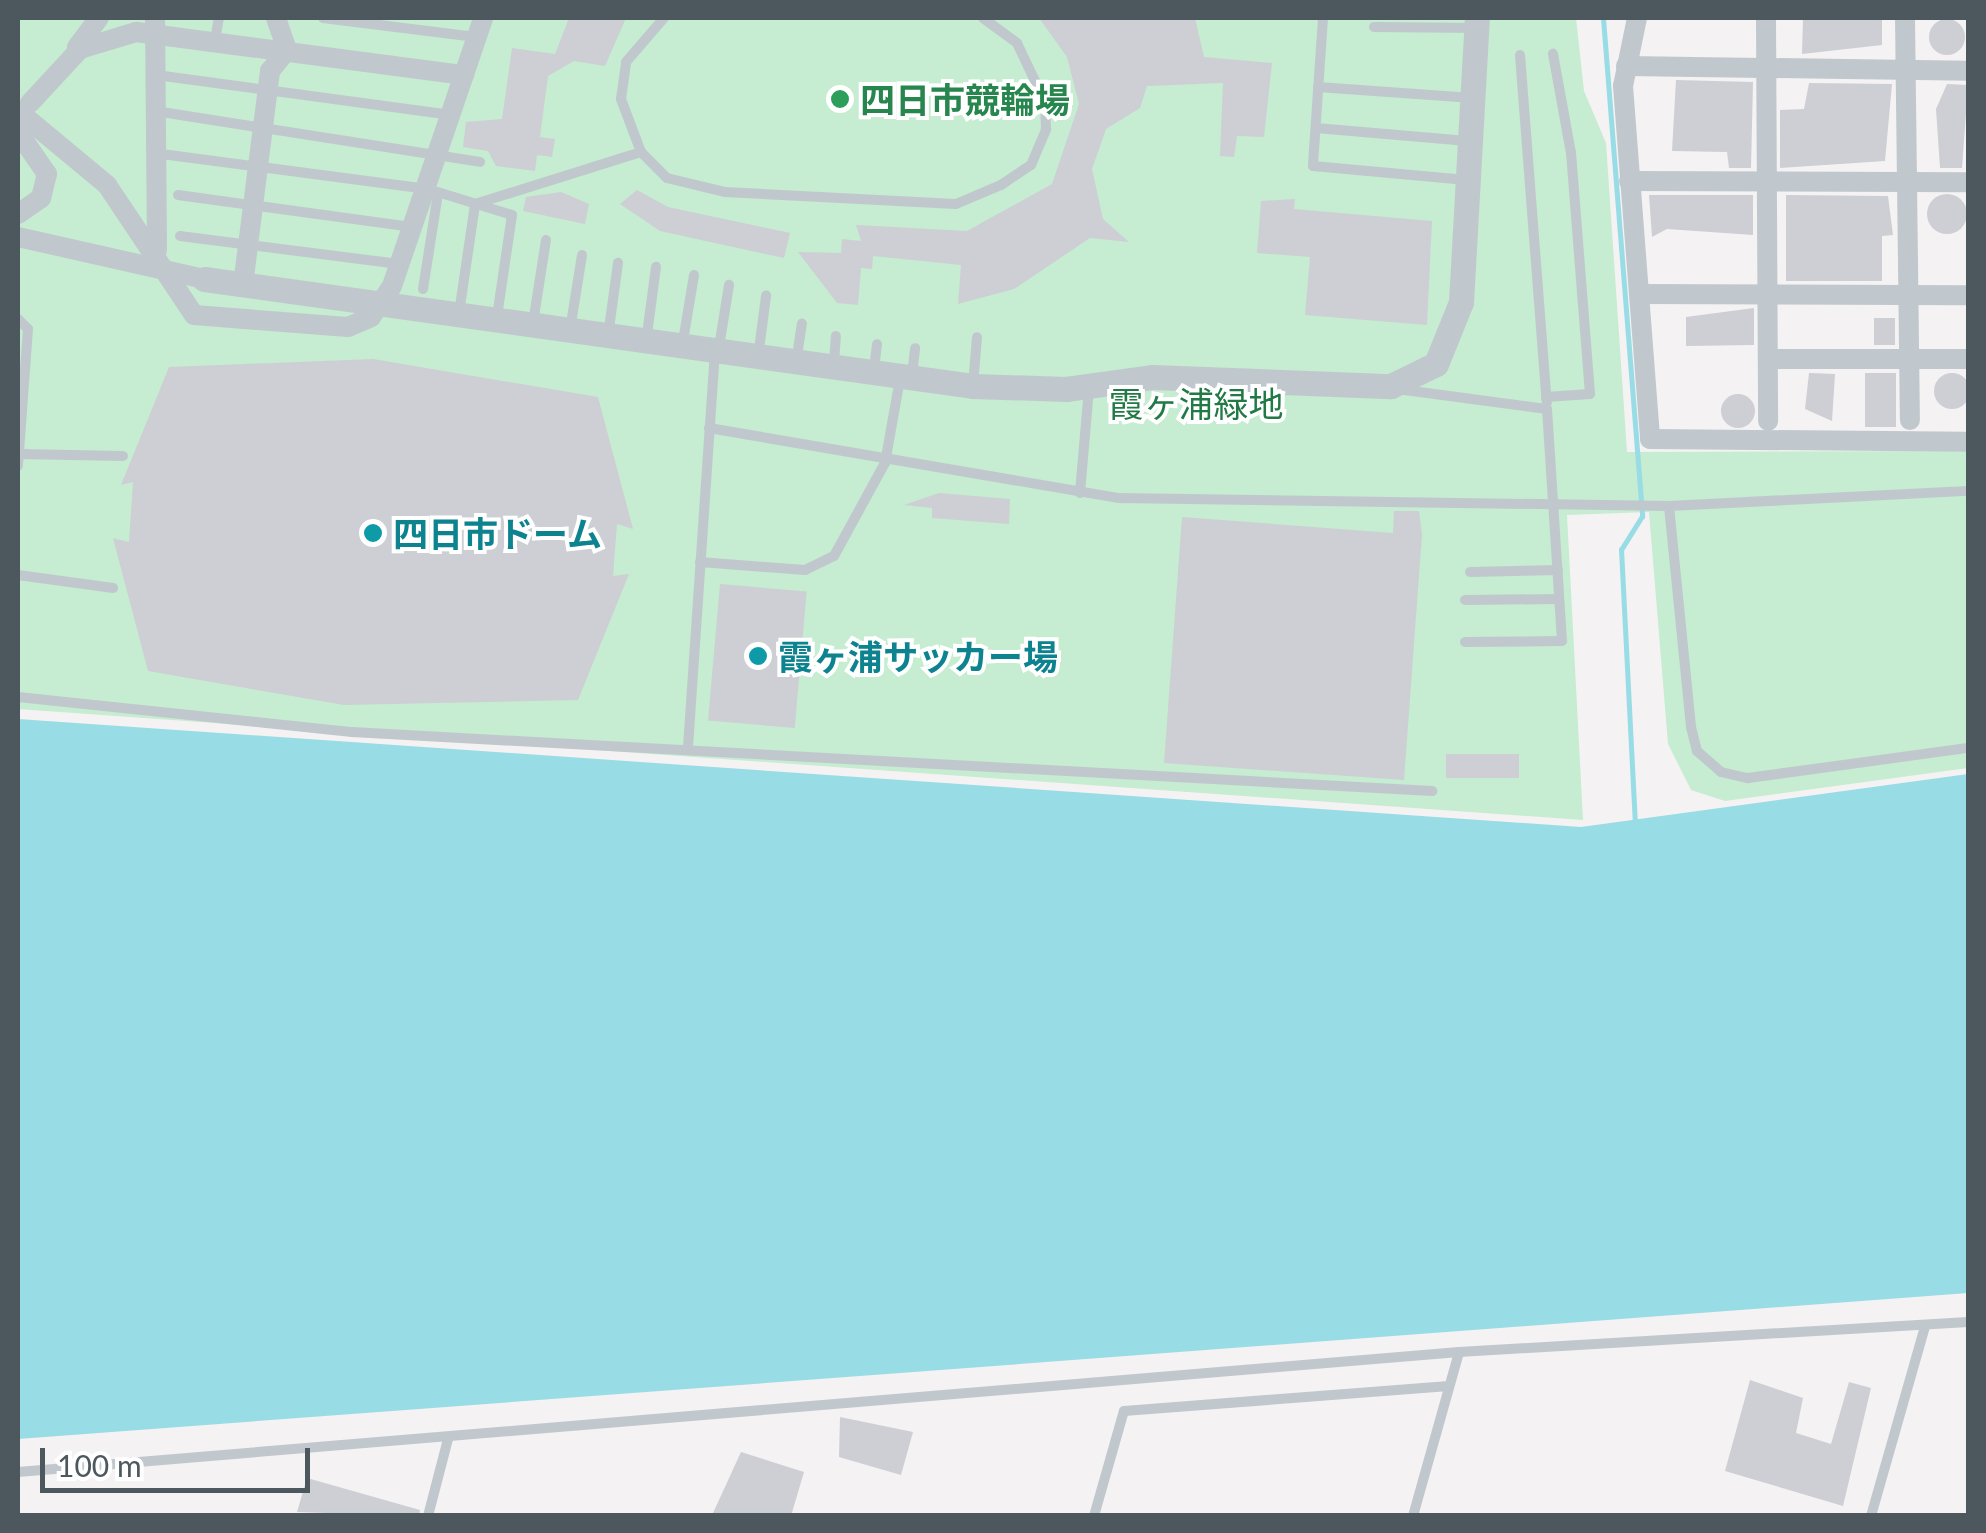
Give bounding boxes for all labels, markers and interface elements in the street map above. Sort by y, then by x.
place label: 四日市競輪場 [860,78,1070,120]
marker: 四日市競輪場 [829,88,851,110]
park label: 霞ヶ浦緑地 [1109,382,1283,424]
place label: 四日市ドーム [393,512,603,554]
marker: 四日市ドーム [362,522,384,544]
place label: 霞ヶ浦サッカー場 [778,635,1058,677]
marker: 霞ヶ浦サッカー場 [747,645,769,667]
scale bar [45,1428,315,1490]
text: 100 m [57,1447,142,1483]

